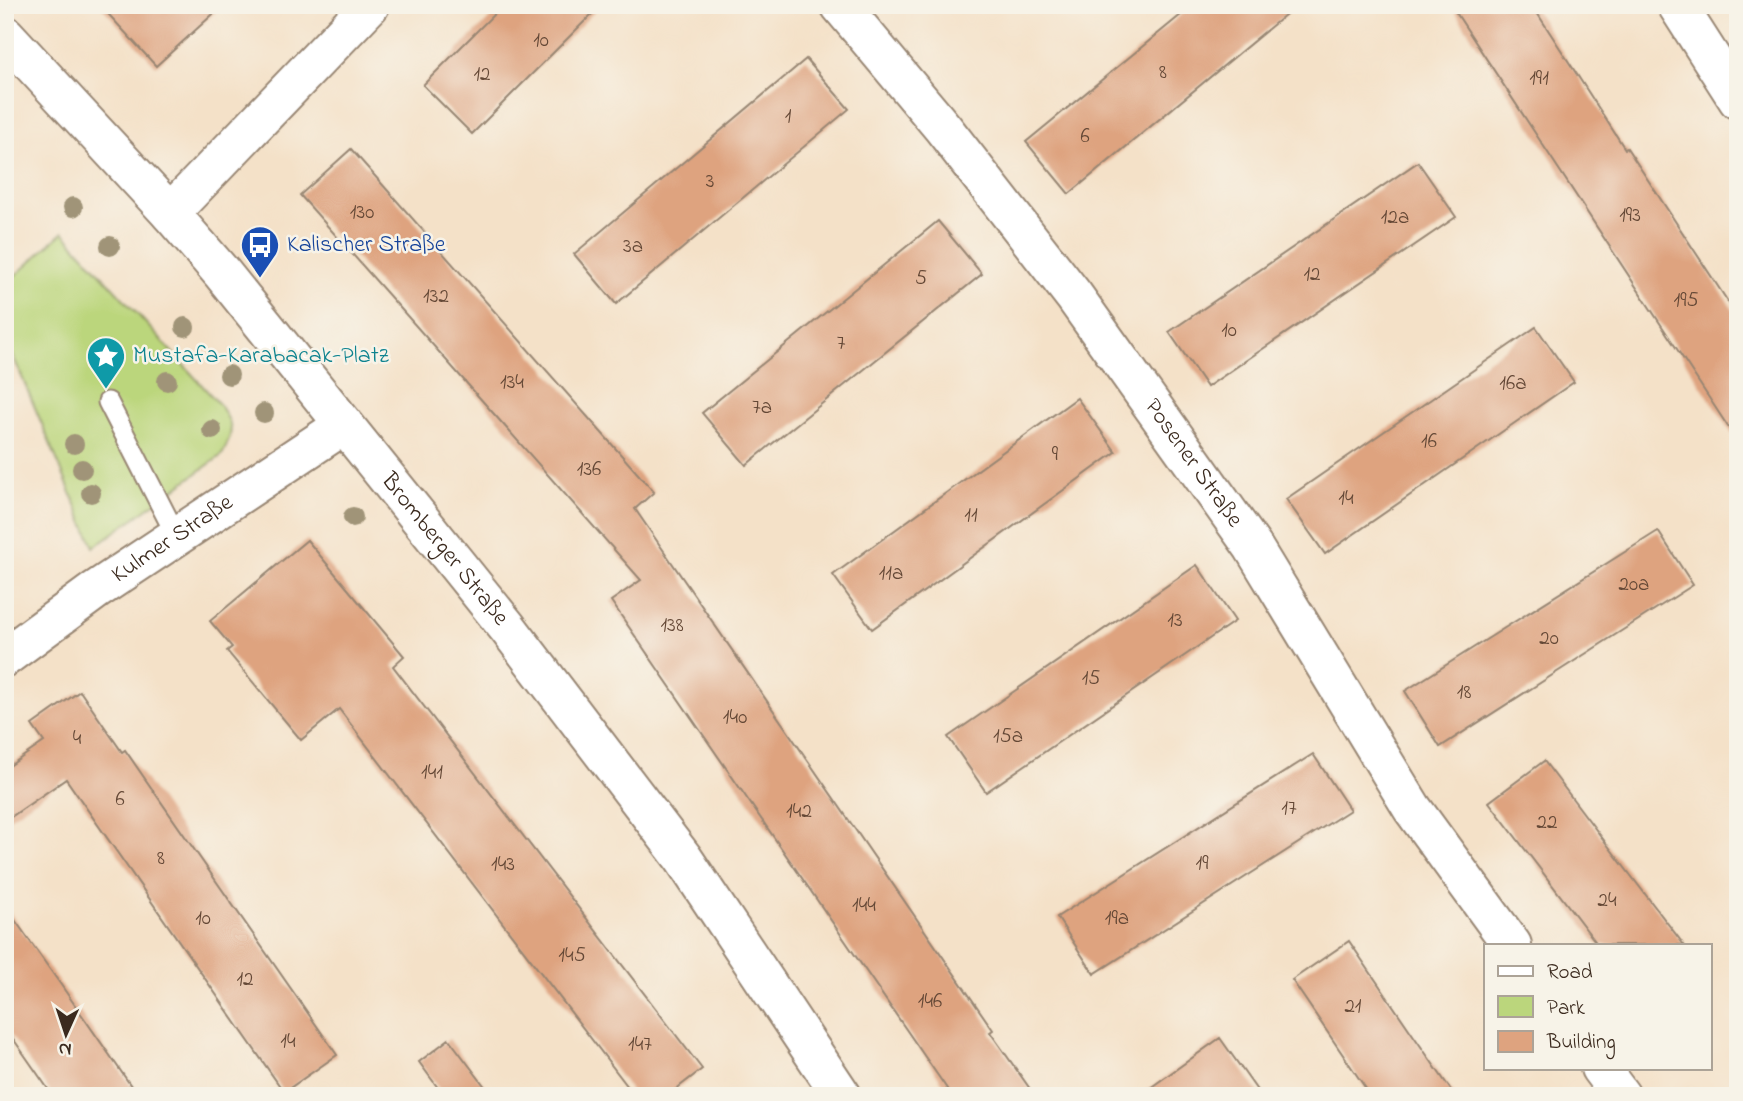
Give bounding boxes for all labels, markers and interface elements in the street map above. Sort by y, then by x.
house number: 10 [533,26,549,56]
house number: 8 [1159,58,1167,88]
house number: 12 [473,60,491,90]
house number: 191 [1529,64,1549,94]
house number: 1 [785,102,792,132]
house number: 6 [1080,122,1090,152]
house number: 3 [706,167,714,197]
house number: 130 [350,198,374,228]
house number: 193 [1619,201,1641,231]
house number: 12a [1381,203,1409,233]
bus stop icon: Kalischer Straße [239,224,281,279]
place label: Kalischer Straße [287,228,446,263]
house number: 3a [623,232,643,262]
house number: 12 [1303,260,1321,290]
house number: 5 [915,264,927,294]
house number: 132 [423,282,449,312]
house number: 195 [1673,286,1699,316]
house number: 10 [1221,316,1237,346]
house number: 7 [837,329,846,359]
place icon: Mustafa-Karabacak-Platz [85,335,127,390]
place label: Mustafa-Karabacak-Platz [133,339,390,374]
house number: 134 [500,368,524,398]
house number: 16a [1499,369,1527,399]
street label: Posener Straße [1135,392,1252,535]
house number: 7a [752,393,772,423]
house number: 16 [1421,427,1437,457]
house number: 9 [1052,440,1059,470]
house number: 136 [577,455,601,485]
street label: Bromberger Straße [371,464,517,634]
house number: 14 [1338,484,1354,514]
street label: Kulmer Straße [105,486,241,592]
house number: 11 [964,501,978,531]
house number: 11a [879,559,903,589]
house number: 20a [1619,570,1649,600]
house number: 13 [1167,606,1183,636]
house number: 138 [660,611,684,641]
house number: 20 [1539,624,1559,654]
house number: 15 [1082,664,1100,694]
house number: 18 [1457,678,1471,708]
house number: 140 [723,703,747,733]
house number: 15a [993,722,1023,752]
house number: 4 [73,724,82,754]
house number: 141 [421,758,443,788]
house number: 6 [115,785,125,815]
house number: 17 [1281,794,1297,824]
house number: 142 [786,797,812,827]
house number: 22 [1537,808,1557,838]
house number: 8 [157,844,165,874]
house number: 19 [1196,849,1209,879]
house number: 143 [491,850,515,880]
house number: 24 [1597,886,1617,916]
house number: 144 [852,891,876,921]
house number: 10 [195,904,211,934]
house number: 19a [1105,904,1129,934]
house number: 145 [558,941,586,971]
legend [1484,944,1712,1070]
text: Road [1547,958,1593,988]
house number: 12 [236,965,254,995]
house number: 146 [918,987,942,1017]
house number: 21 [1344,992,1362,1022]
text: Park [1547,994,1586,1024]
north arrow [32,1000,102,1070]
house number: 14 [280,1027,296,1057]
text: Building [1546,1028,1616,1060]
house number: 147 [628,1030,652,1060]
text: N [58,1035,72,1062]

